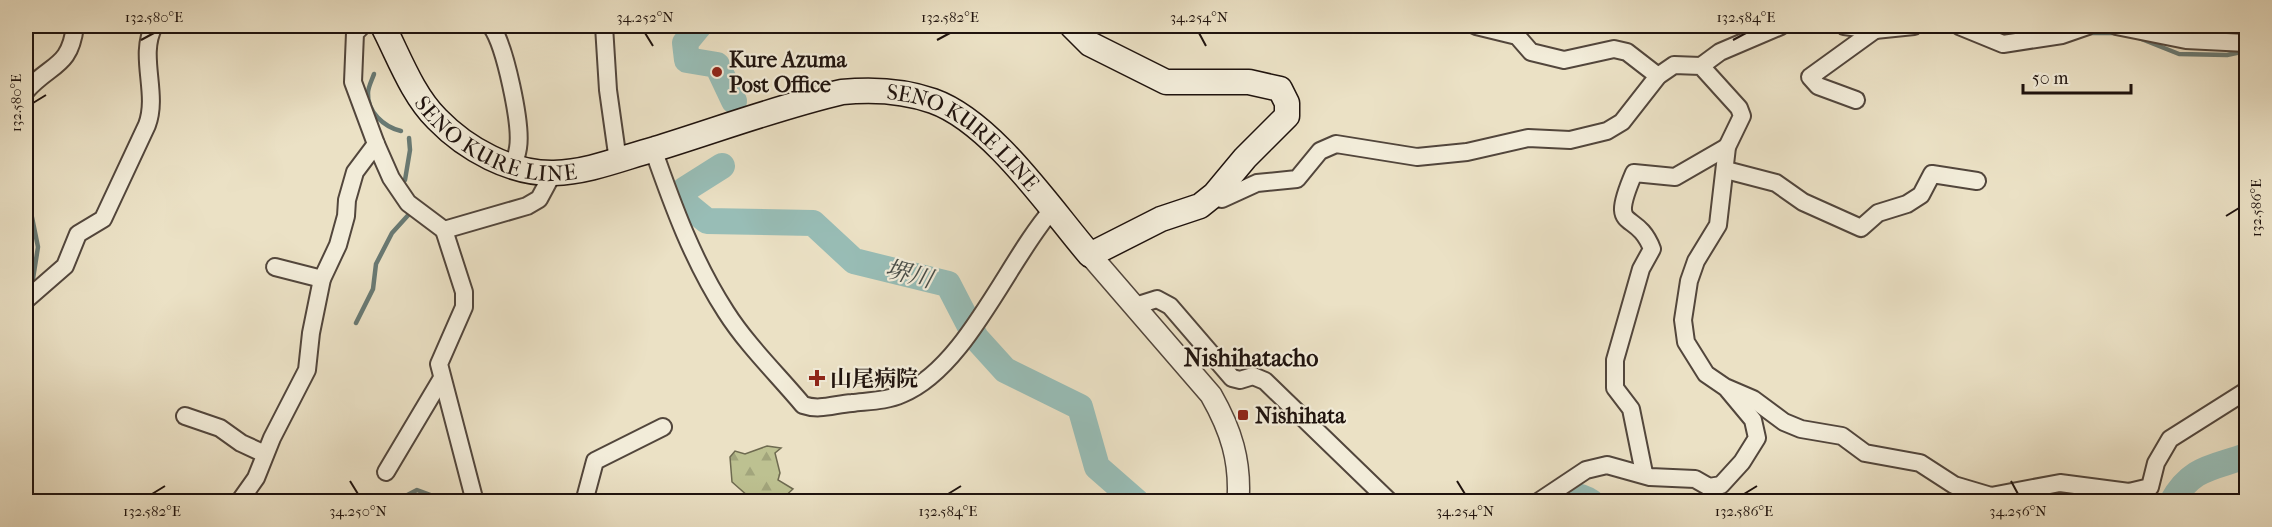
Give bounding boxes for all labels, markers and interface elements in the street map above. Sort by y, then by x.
text: 132.580°E [125,8,183,26]
text: 34.252°N [616,8,674,26]
text: 132.582°E [921,8,979,26]
text: 34.254°N [1170,8,1229,26]
text: 132.584°E [1717,8,1775,26]
place label: Kure Azuma Post Office [729,47,848,98]
scale bar [2023,57,2131,95]
marker: Kure Azuma Post Office [710,65,724,79]
text: 50 m [2032,68,2069,89]
text: 132.580°E [7,74,25,132]
street label: SENO KURE LINE [885,79,1044,196]
street label: SENO KURE LINE [409,91,579,187]
text: 132.586°E [2247,179,2265,237]
water label: 堺川 [882,255,939,294]
district label: Nishihatacho [1184,344,1318,372]
place label: 山尾病院 [830,366,918,392]
marker: 山尾病院 [808,369,826,387]
place label: Nishihata [1255,403,1346,429]
marker: Nishihata [1236,408,1250,422]
text: 132.582°E [123,502,181,520]
text: 34.250°N [329,502,387,520]
text: 132.584°E [919,502,977,520]
text: 34.254°N [1436,502,1495,520]
text: 132.586°E [1715,502,1773,520]
text: 34.256°N [1989,502,2047,520]

